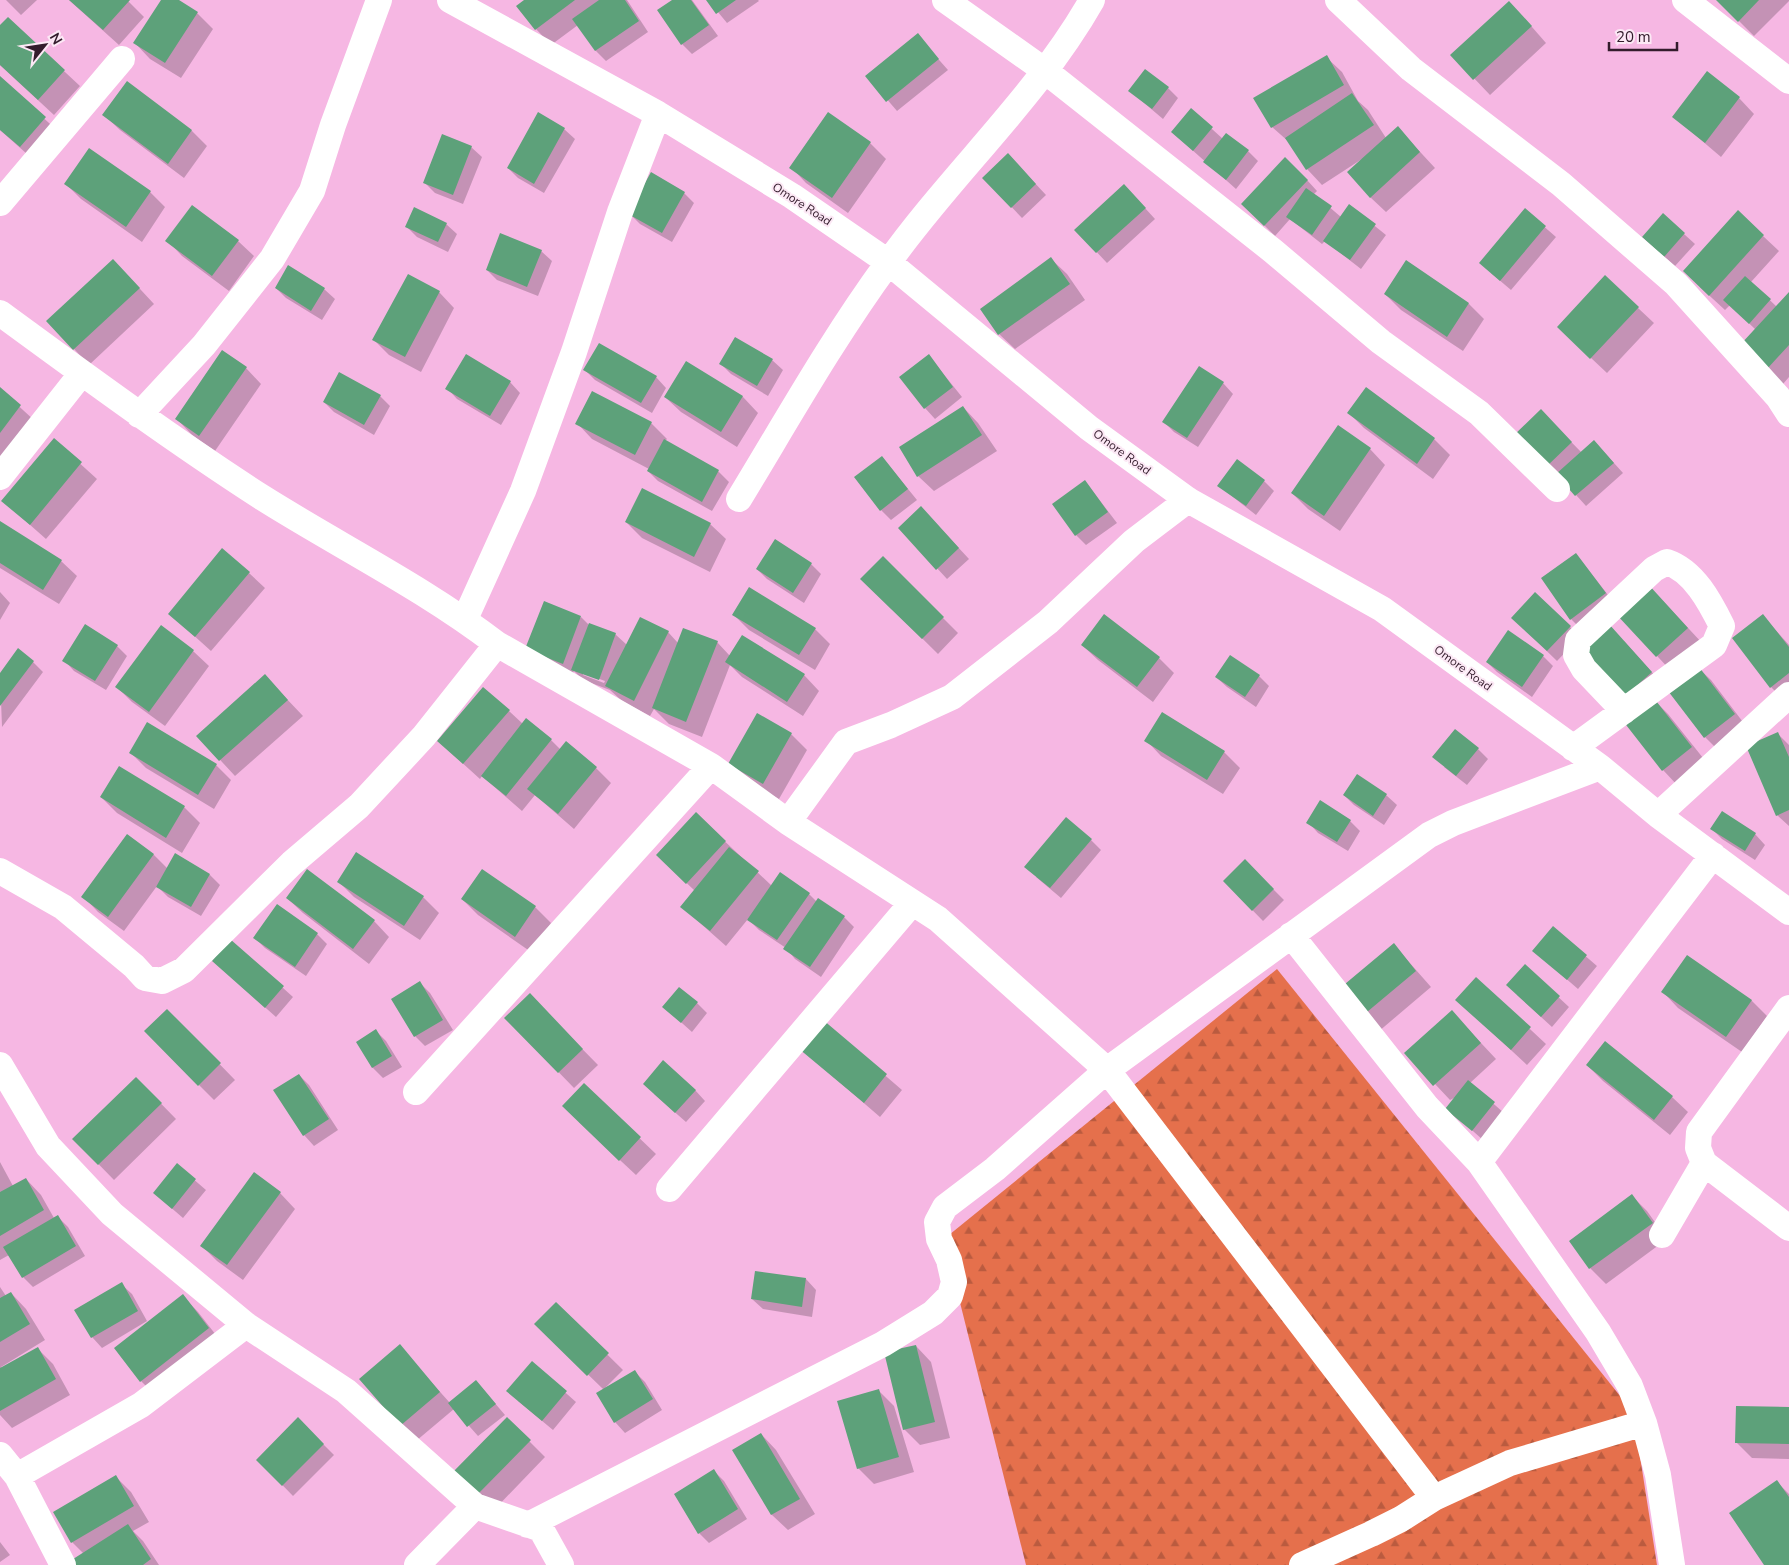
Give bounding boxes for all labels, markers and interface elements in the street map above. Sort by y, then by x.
north arrow [20,20,70,70]
scale bar [1609,20,1676,52]
text: 20 m [1616,27,1651,47]
text: N [45,29,67,48]
street label: Omore Road [769,179,835,229]
street label: Omore Road [1090,426,1154,478]
street label: Omore Road [1431,642,1495,694]

